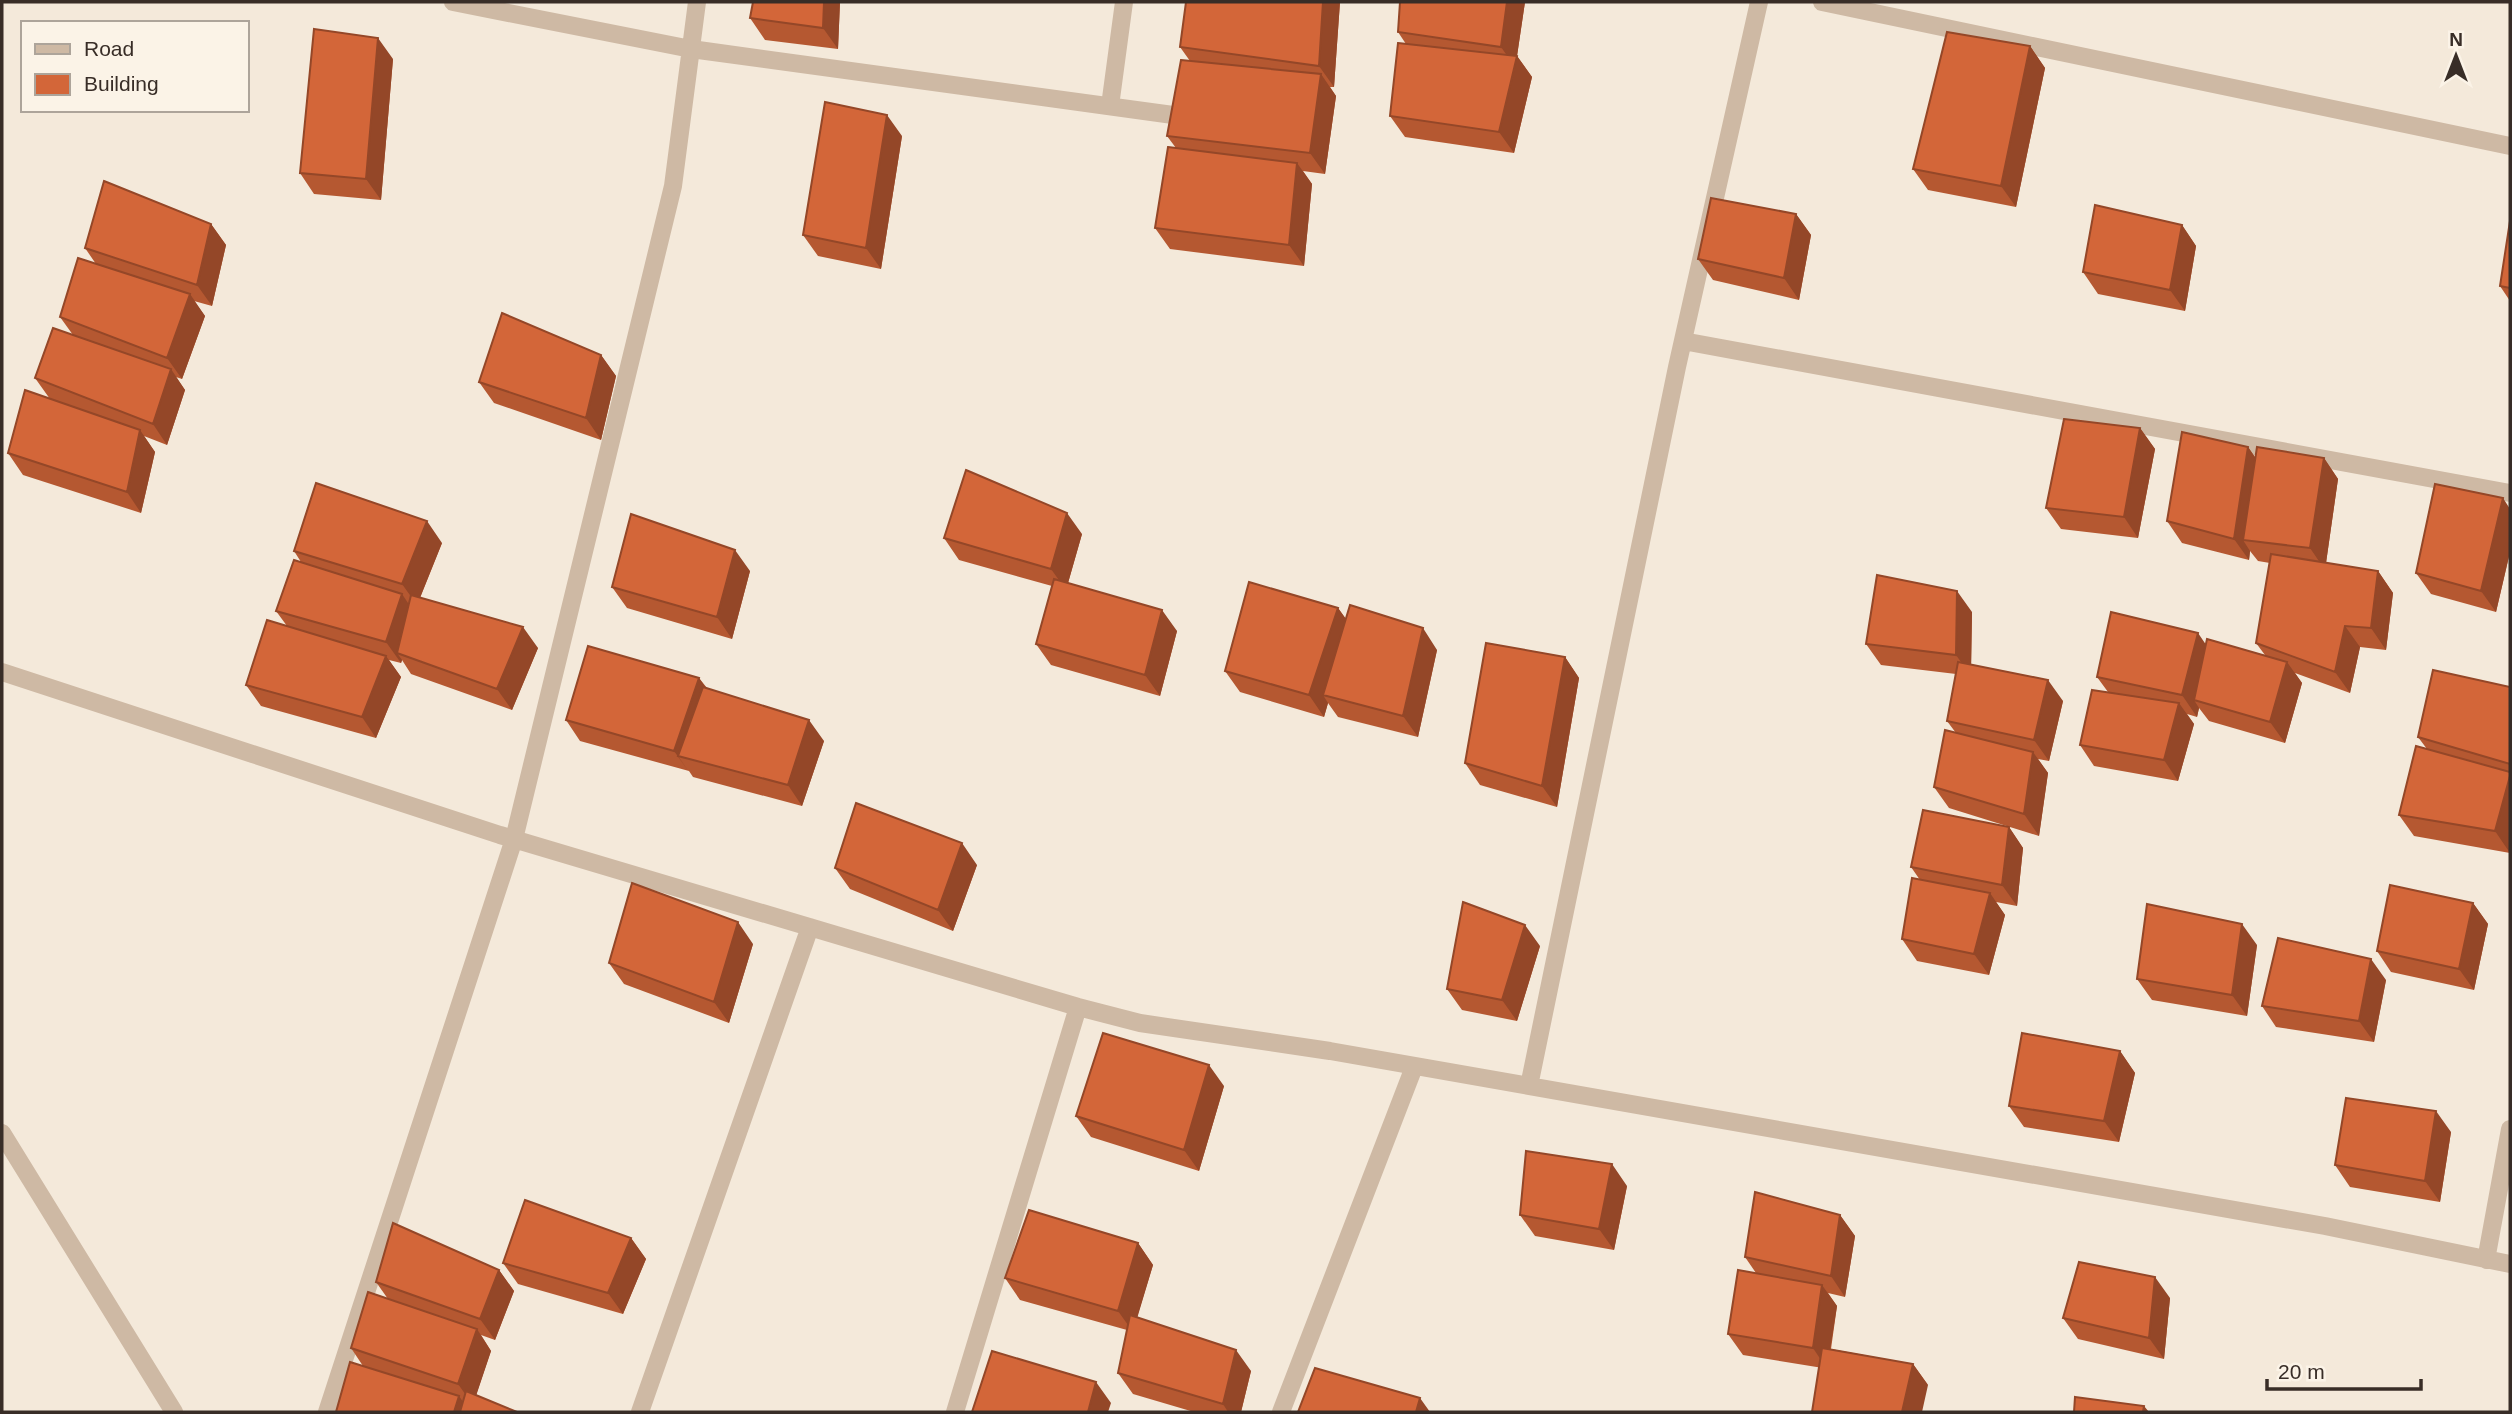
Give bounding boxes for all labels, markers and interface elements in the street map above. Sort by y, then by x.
legend [21,21,248,112]
north arrow [2421,21,2491,91]
text: N [2449,29,2463,50]
text: Road [84,37,134,60]
text: Building [84,72,159,95]
scale bar [2267,1348,2421,1392]
text: 20 m [2278,1360,2325,1383]

